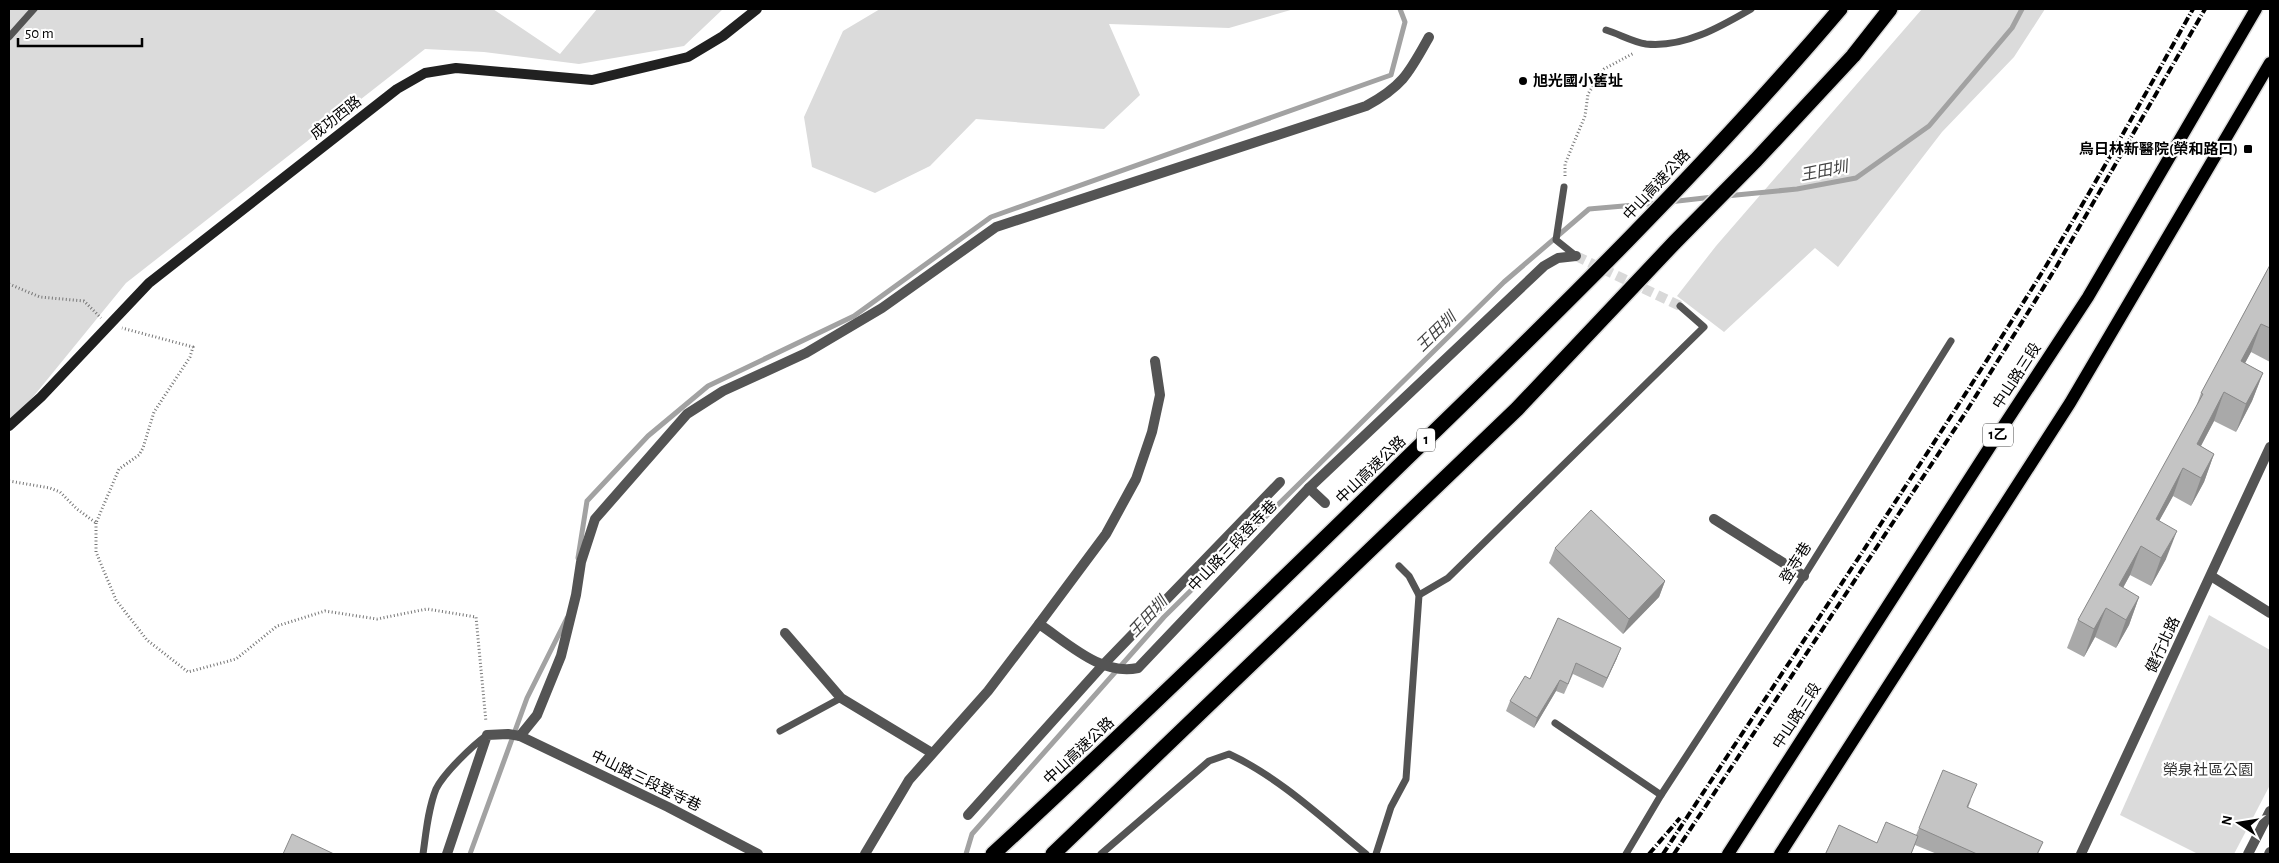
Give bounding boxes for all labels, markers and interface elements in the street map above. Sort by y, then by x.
scale bar [18,15,141,47]
text: 50 m [25,26,54,41]
place label: 旭光國小舊址 [1533,73,1623,89]
marker: 旭光國小舊址 [1517,75,1529,87]
street label: 成功西路 [307,93,364,142]
place label: 烏日林新醫院(榮和路口) [2079,141,2238,157]
marker: 烏日林新醫院(榮和路口) [2242,143,2254,155]
street label: 中山高速公路 [1619,146,1693,223]
water label: 王田圳 [1799,157,1851,183]
water label: 王田圳 [1412,307,1460,354]
street label: 中山路三段 [1989,340,2044,412]
road number: 1乙 [1983,424,2013,446]
road number: 1 [1417,428,1435,452]
street label: 中山高速公路 [1332,432,1409,507]
street label: 中山路三段登寺巷 [1185,497,1280,594]
street label: 登寺巷 [1777,539,1814,586]
water label: 王田圳 [1125,592,1172,640]
street label: 健行北路 [2142,614,2182,675]
street label: 中山路三段 [1769,680,1824,752]
street label: 中山高速公路 [1040,713,1117,787]
street label: 中山路三段登寺巷 [589,747,704,814]
park label: 榮泉社區公園 [2163,762,2253,778]
north arrow [2214,798,2264,848]
text: N [2219,814,2235,827]

